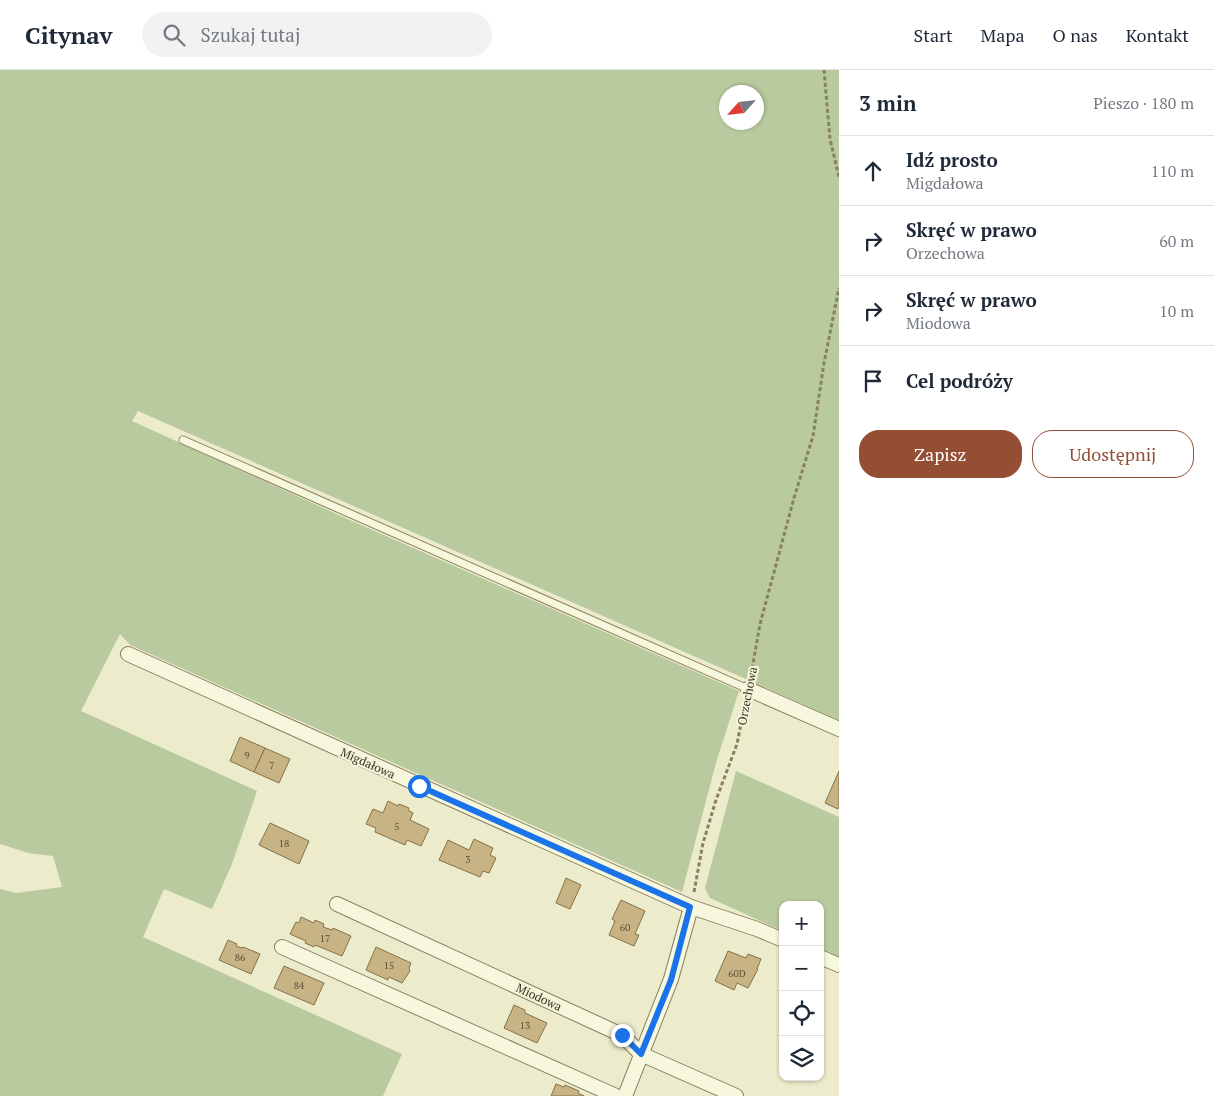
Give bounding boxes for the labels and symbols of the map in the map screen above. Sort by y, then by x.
north arrow [719,85,764,130]
street label: Orzechowa [734,666,760,726]
street label: Migdałowa [338,744,398,782]
house number: 9 [244,749,250,762]
house number: 7 [269,759,275,772]
route start [408,775,431,798]
house number: 5 [394,820,400,833]
house number: 18 [279,837,289,850]
house number: 3 [465,853,471,866]
house number: 60 [620,921,630,934]
house number: 17 [320,932,330,945]
house number: 86 [235,951,246,964]
house number: 15 [384,959,394,972]
house number: 60D [728,967,746,980]
house number: 84 [294,979,305,992]
street label: Miodowa [514,980,564,1014]
house number: 13 [520,1019,530,1032]
route end [611,1024,634,1047]

